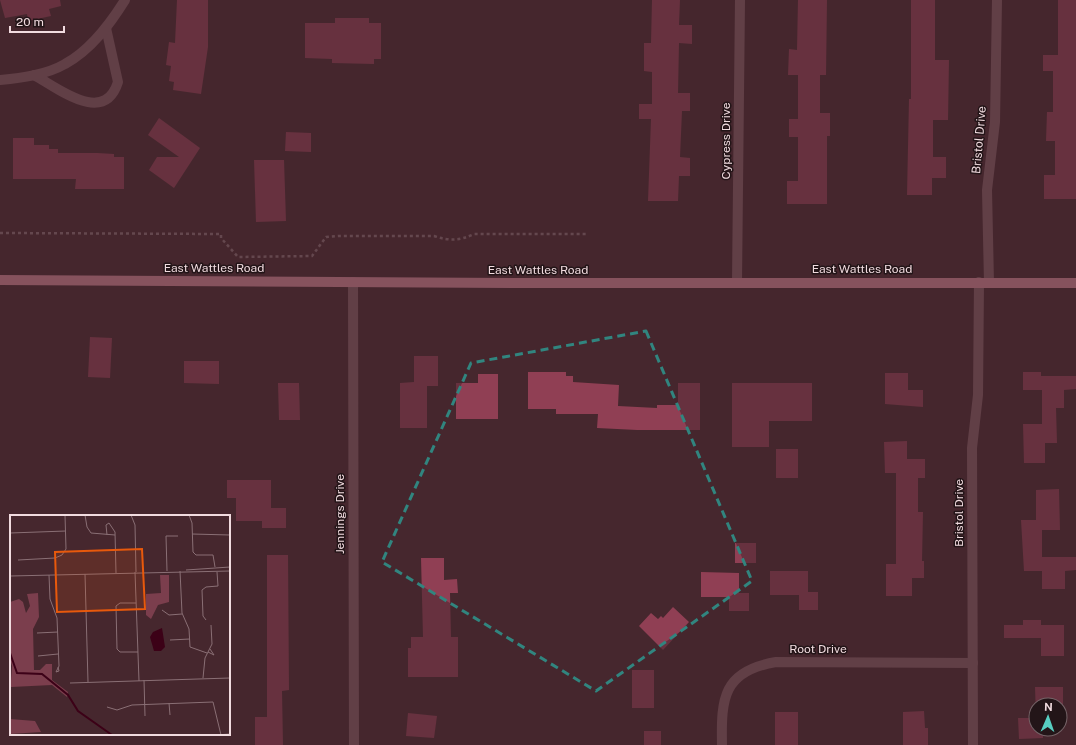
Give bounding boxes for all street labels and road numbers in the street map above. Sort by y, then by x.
street label: Cypress Drive [719,102,733,179]
street label: Bristol Drive [969,105,989,175]
street label: East Wattles Road [164,261,264,275]
street label: East Wattles Road [812,262,912,276]
street label: East Wattles Road [488,263,588,277]
street label: Jennings Drive [333,474,347,554]
street label: Bristol Drive [952,479,966,547]
street label: Root Drive [789,642,847,656]

